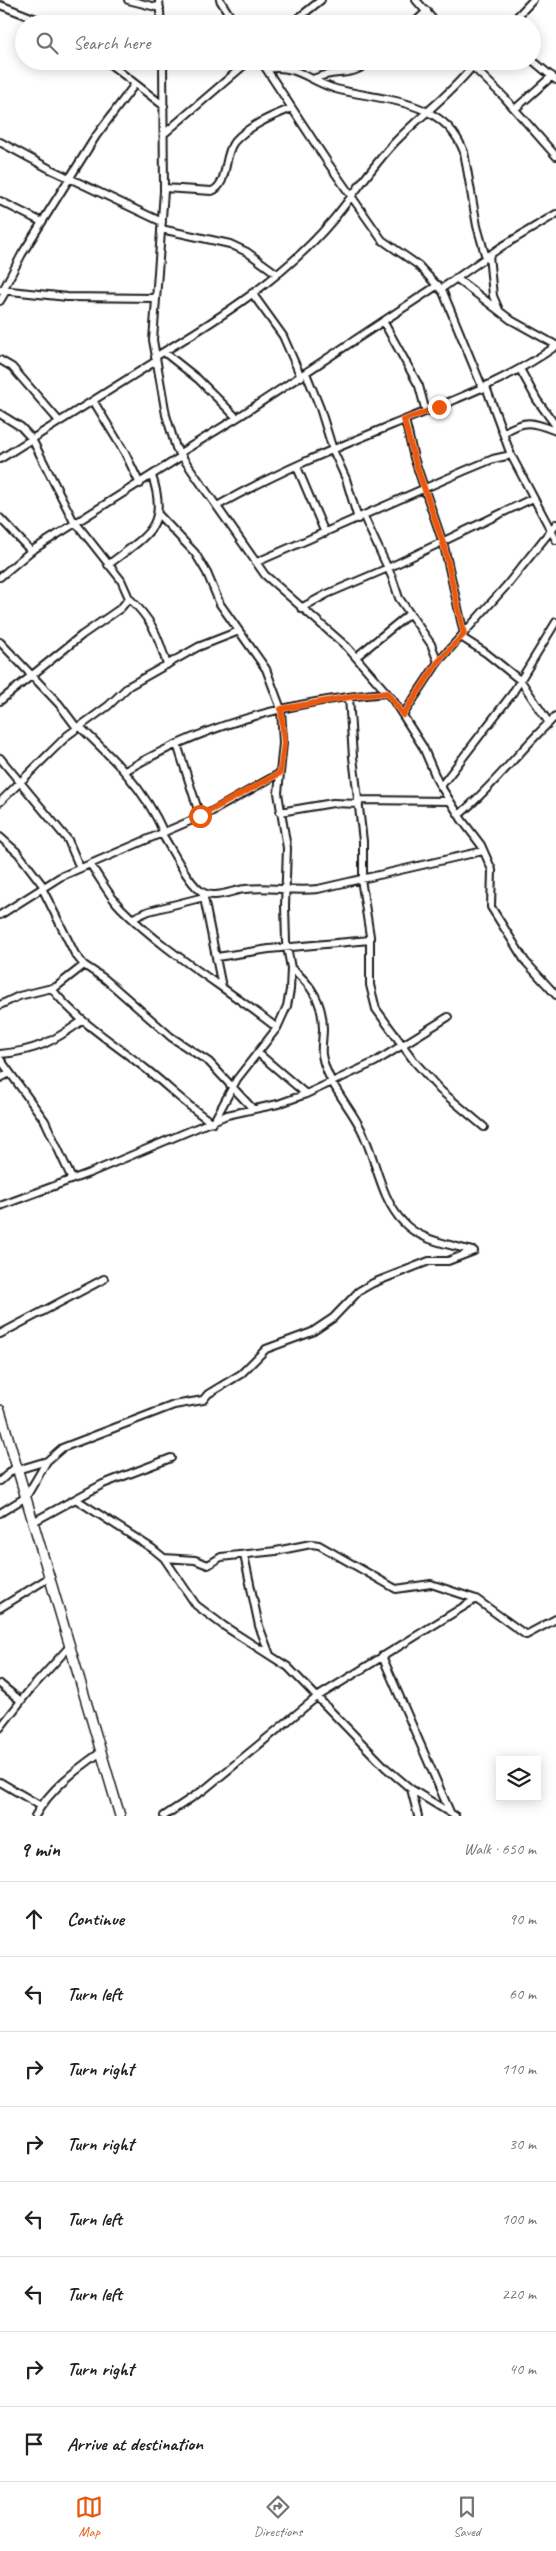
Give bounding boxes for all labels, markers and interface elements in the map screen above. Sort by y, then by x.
search box [15,15,541,70]
icon: search [33,29,61,57]
text: Search here [73,31,150,55]
route end [428,396,451,419]
route start [189,805,212,828]
map controls [496,1756,541,1801]
button: layers [496,1756,541,1801]
text: 9 min [20,1836,60,1862]
text: Walk · 650 m [464,1839,536,1859]
icon: ahead [20,1905,48,1933]
text: Continue [67,1907,124,1931]
text: 90 m [509,1909,536,1929]
icon: left [20,1980,48,2008]
text: Turn left [67,1982,122,2006]
text: 60 m [509,1984,536,2004]
icon: right [20,2055,48,2083]
text: Turn right [67,2057,134,2081]
text: 110 m [502,2059,536,2079]
icon: right [20,2130,48,2158]
text: Turn right [67,2132,134,2156]
text: 30 m [509,2134,536,2154]
icon: left [20,2205,48,2233]
text: Turn left [67,2207,122,2231]
text: 100 m [502,2209,536,2229]
icon: left [20,2280,48,2308]
text: Turn left [67,2282,122,2306]
text: 220 m [502,2284,536,2304]
icon: right [20,2355,48,2383]
text: Turn right [67,2357,134,2381]
text: 40 m [509,2359,536,2379]
icon: arrive [20,2430,48,2458]
text: Arrive at destination [67,2432,203,2456]
tab: Map [75,2493,103,2540]
tab: Directions [254,2493,302,2540]
tab: Saved [453,2493,481,2540]

